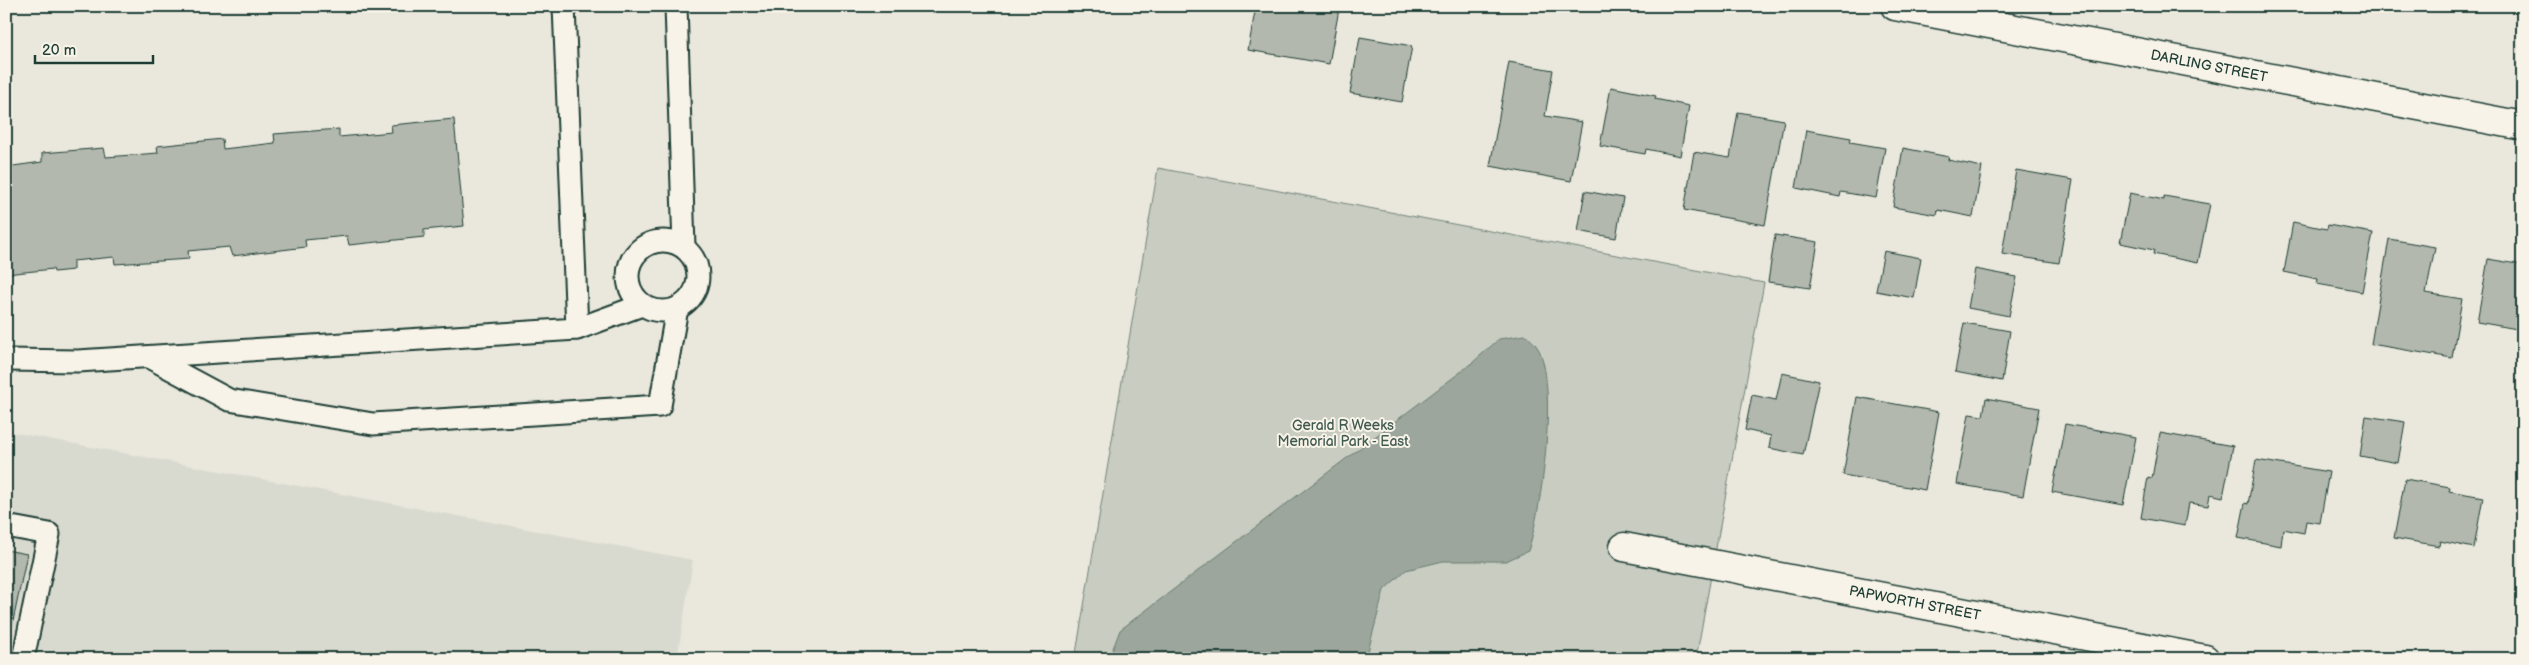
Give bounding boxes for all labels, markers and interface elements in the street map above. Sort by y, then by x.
scale bar [35,32,152,64]
text: 20 m [42,41,76,60]
street label: DARLING STREET [2149,46,2269,86]
park label: Gerald R Weeks Memorial Park - East [1277,417,1409,450]
street label: PAPWORTH STREET [1848,582,1983,624]

